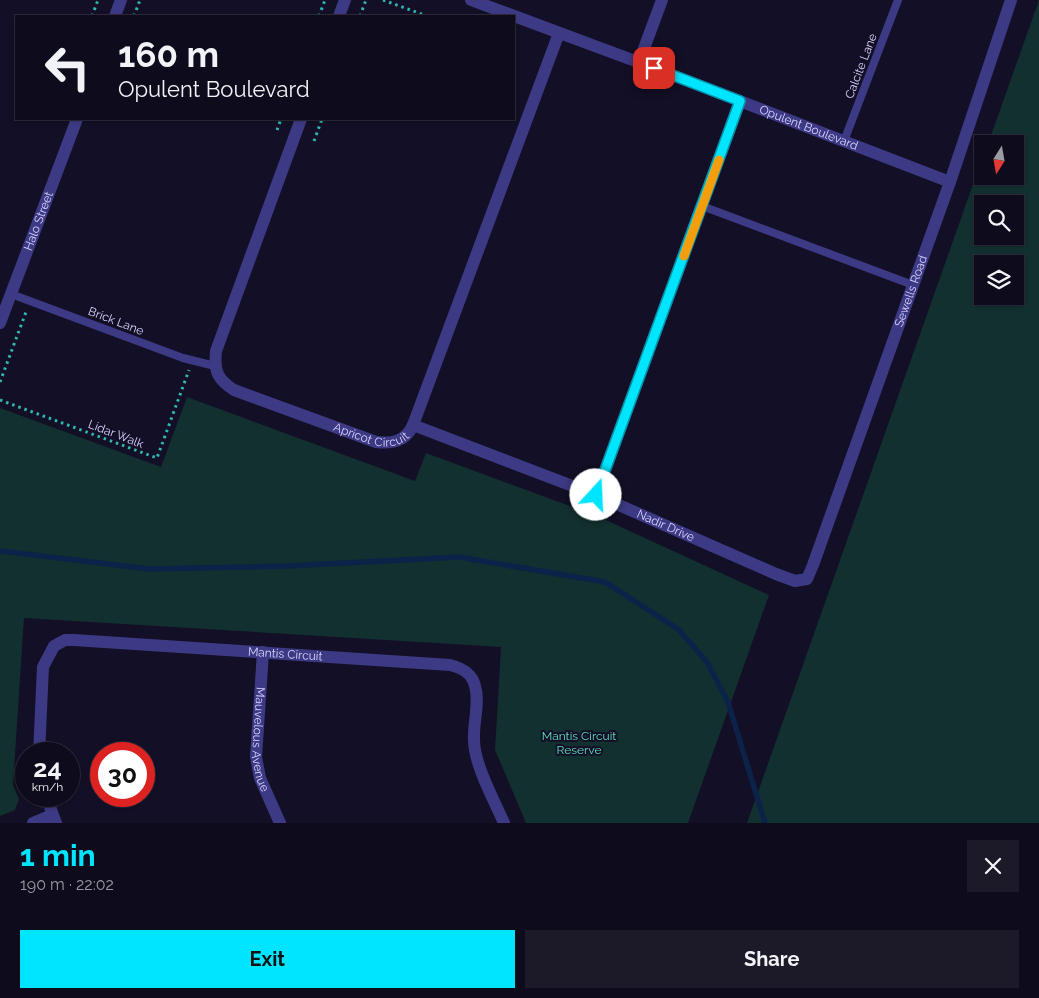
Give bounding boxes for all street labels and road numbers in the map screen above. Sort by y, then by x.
street label: Calcite Lane [842,31,880,101]
street label: Opulent Boulevard [757,102,860,153]
street label: Halo Street [21,189,56,253]
street label: Sewells Road [892,253,930,329]
street label: Brick Lane [86,304,146,338]
street label: Lidar Walk [86,417,146,451]
street label: Apricot Circuit [332,420,412,450]
street label: Nadir Drive [635,507,697,544]
street label: Mantis Circuit [247,645,323,664]
street label: Mauvelous Avenue [249,687,272,794]

